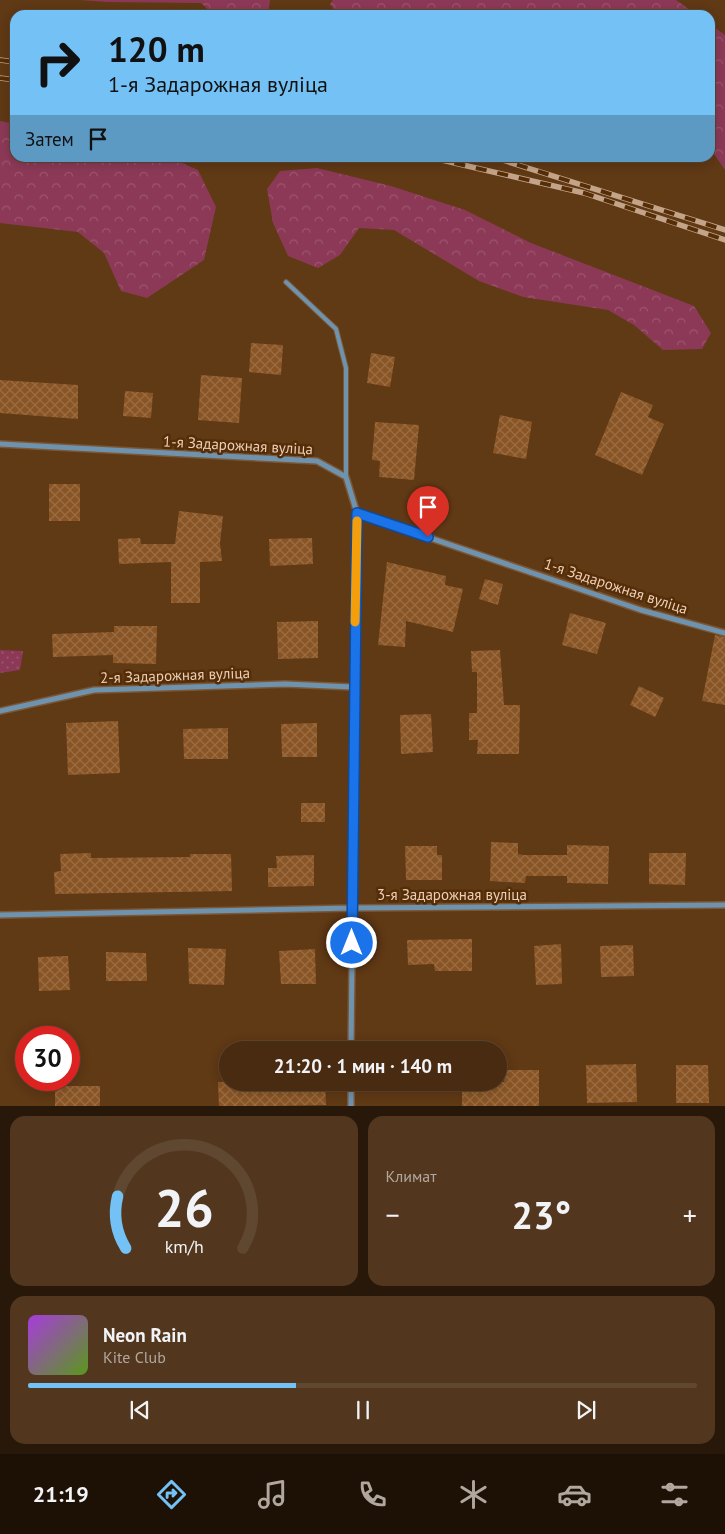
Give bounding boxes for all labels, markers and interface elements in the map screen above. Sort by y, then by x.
text: 120 m [108,26,205,72]
icon: right [25,30,90,95]
text: 1-я Задарожная вуліца [108,70,328,98]
icon: arrive [84,125,112,153]
text: Затем [25,127,74,151]
street label: 1-я Задарожная вуліца [163,432,313,458]
pin [407,486,449,537]
icon: arrive [414,493,442,521]
street label: 1-я Задарожная вуліца [542,554,690,618]
street label: 2-я Задарожная вуліца [100,663,250,687]
street label: 3-я Задарожная вуліца [377,885,527,904]
position arrow [325,916,377,968]
speed limit sign: 30 [15,1026,80,1091]
text: 21:20 · 1 мин · 140 m [274,1054,452,1078]
text: Климат [386,1166,437,1186]
text: 26 [154,1174,213,1241]
text: 23° [511,1190,571,1239]
text: − [386,1196,400,1233]
text: + [683,1196,697,1233]
text: km/h [164,1235,203,1258]
text: Neon Rain [103,1323,187,1347]
text: Kite Club [103,1347,166,1367]
icon: previous [126,1396,154,1424]
icon: pause [349,1396,377,1424]
icon: next [572,1396,600,1424]
icon: directions [154,1477,189,1512]
icon: music [255,1477,290,1512]
icon: phone [355,1477,390,1512]
icon: climate [456,1477,491,1512]
icon: car [557,1477,592,1512]
icon: filters [657,1477,692,1512]
text: 21:19 [33,1480,89,1508]

